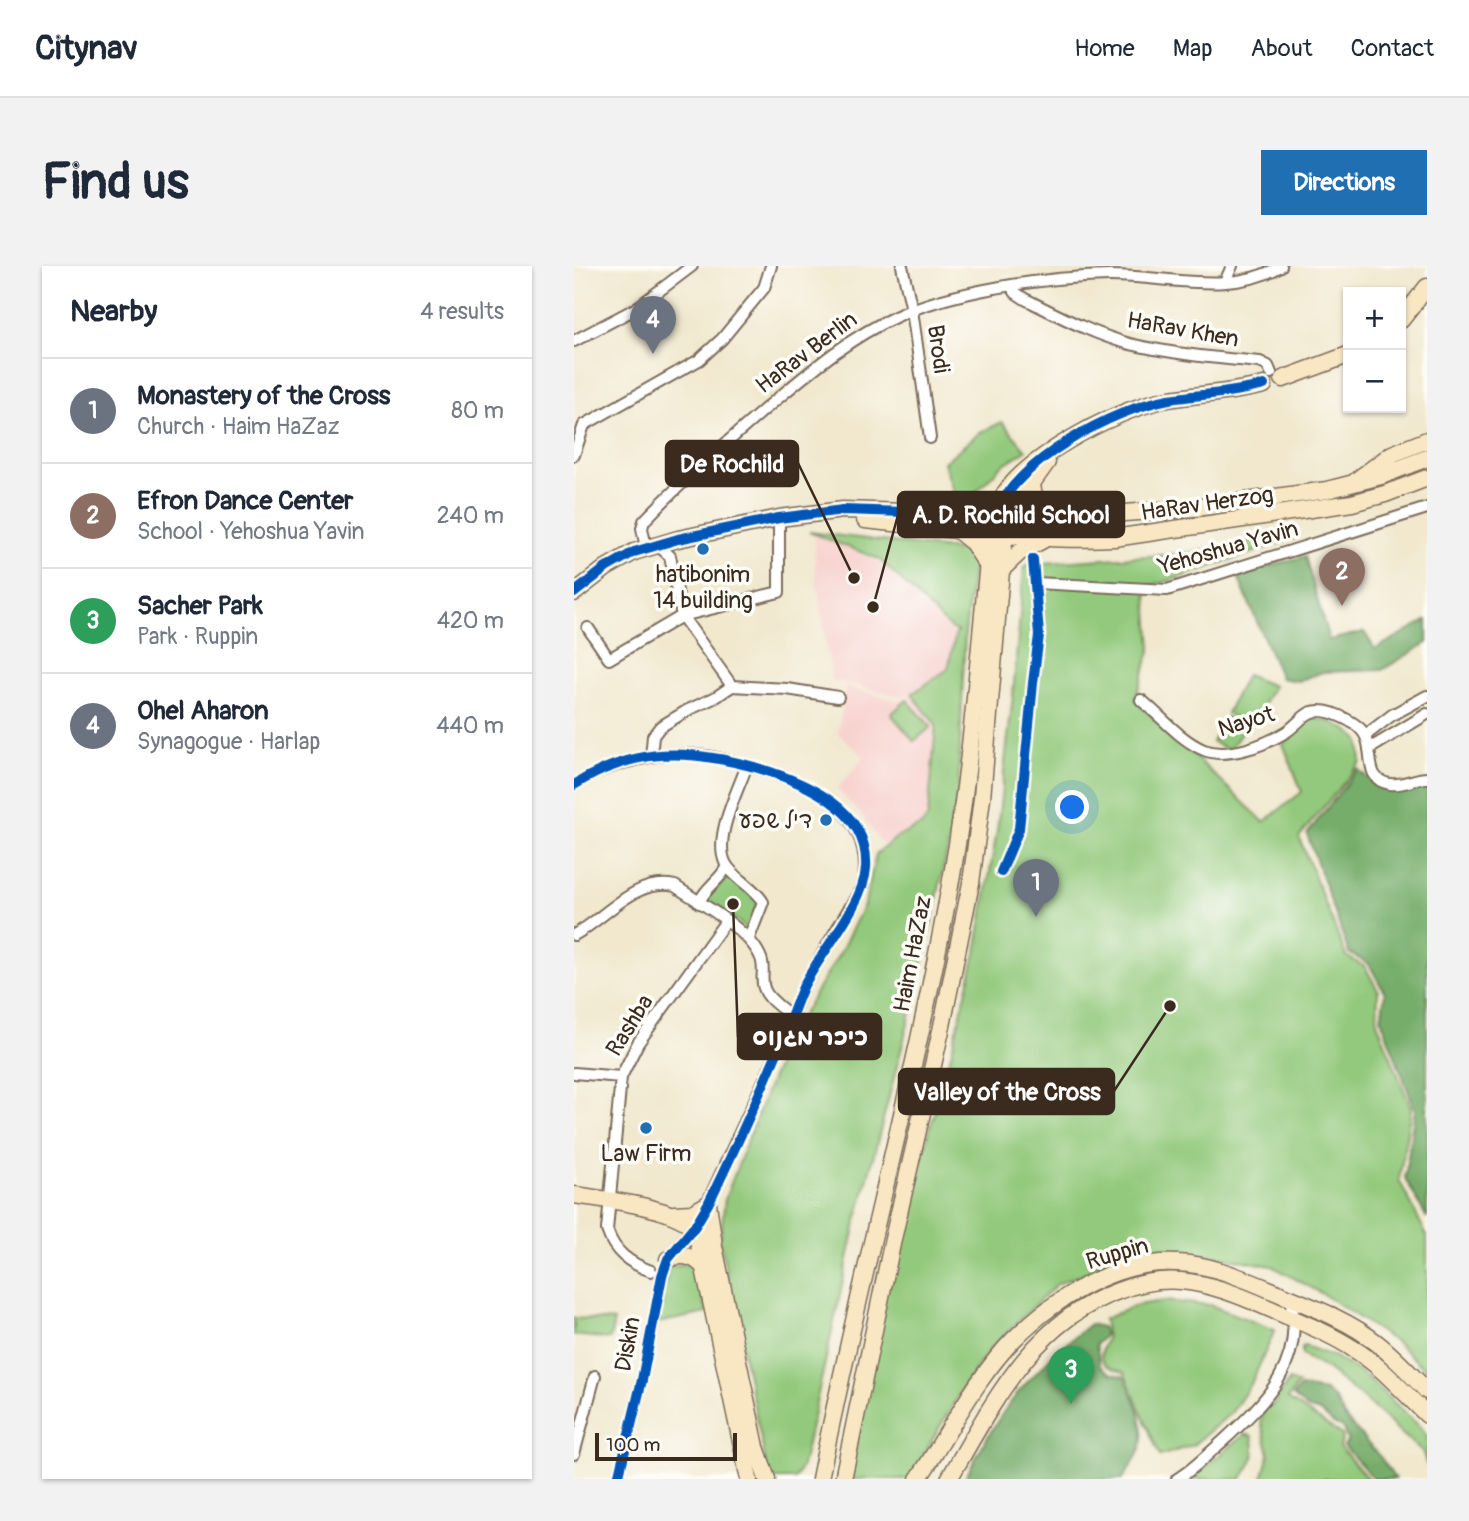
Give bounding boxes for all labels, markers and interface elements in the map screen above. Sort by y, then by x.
text: Citynav [35,28,138,69]
text: Home [1074,34,1135,63]
text: Map [1173,34,1213,63]
text: About [1251,34,1313,63]
text: Contact [1351,34,1434,63]
button: Directions [1261,150,1427,215]
text: Find us [42,152,189,213]
map controls [1343,287,1406,413]
button: + [1343,287,1406,350]
text: Nearby [70,293,157,330]
pin: 4 [630,296,676,354]
text: 4 results [420,297,504,326]
street label: HaRav Berlin [750,305,863,400]
street label: HaRav Khen [1125,305,1241,354]
street label: Brodi [921,323,956,375]
button: − [1343,350,1406,413]
text: Monastery of the Cross [137,380,390,412]
text: 1 [89,396,98,425]
text: 80 m [451,396,504,425]
text: Church · Haim HaZaz [137,412,339,441]
callout: De Rochild [666,441,798,486]
text: De Rochild [680,450,784,479]
street label: HaRav Herzog [1139,480,1275,527]
text: Efron Dance Center [137,485,353,517]
callout: A. D. Rochild School [898,492,1124,537]
text: 2 [87,501,99,530]
text: 240 m [437,501,504,530]
text: A. D. Rochild School [912,501,1110,530]
street label: Yehoshua Yavin [1154,514,1301,582]
text: School · Yehoshua Yavin [137,517,364,546]
marker: hatibonim 14 building [695,541,711,557]
pin: 2 [1319,548,1365,606]
place label: hatibonim 14 building [653,560,753,615]
text: Sacher Park [137,590,263,622]
text: 3 [87,606,99,635]
text: 420 m [437,606,504,635]
text: Park · Ruppin [137,622,258,651]
text: Ohel Aharon [137,695,269,727]
street label: Nayot [1214,699,1279,744]
text: 4 [86,711,100,740]
text: 440 m [436,711,504,740]
text: Synagogue · Harlap [137,727,320,756]
your location [1055,790,1089,824]
place label: דיל שפע [739,806,812,835]
marker: דיל שפע [818,812,834,828]
pin: 1 [1013,859,1059,917]
street label: Haim HaZaz [887,893,938,1015]
street label: Rashba [599,989,659,1061]
callout: כיכר מגנוס [738,1014,881,1059]
text: כיכר מגנוס [752,1023,868,1052]
callout: Valley of the Cross [899,1069,1114,1114]
text: Valley of the Cross [913,1078,1101,1107]
marker: Law Firm [638,1120,654,1136]
place label: Law Firm [601,1139,691,1168]
street label: Ruppin [1083,1231,1152,1276]
street label: Diskin [608,1314,647,1374]
pin: 3 [1048,1346,1094,1404]
scale bar [595,1430,737,1462]
text: 100 m [606,1433,660,1457]

